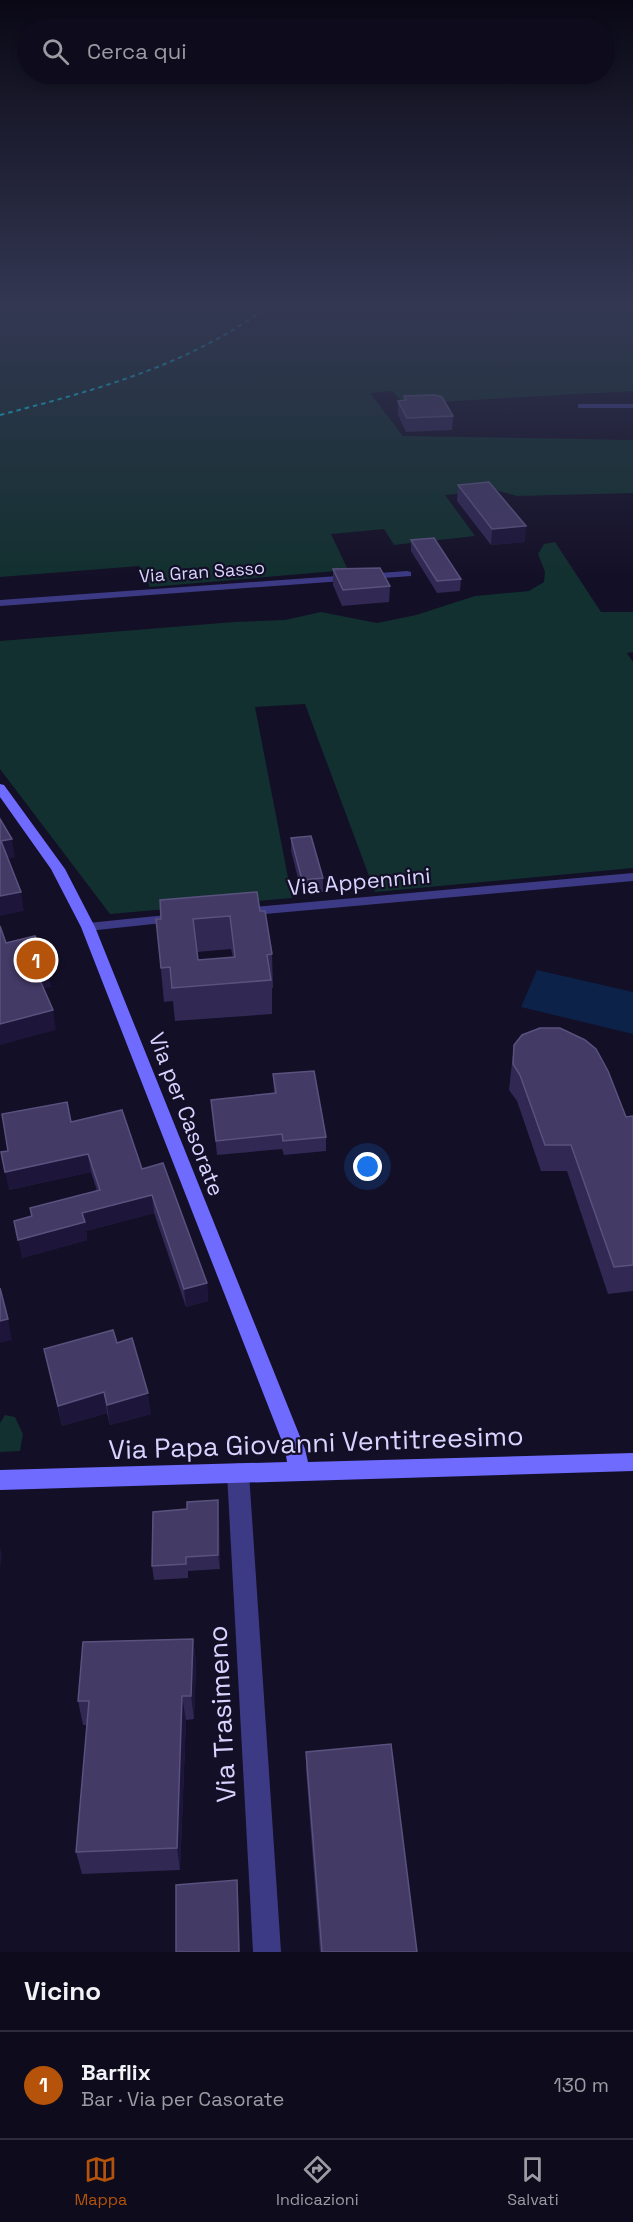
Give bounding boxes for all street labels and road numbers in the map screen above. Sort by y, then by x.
street label: Via Gran Sasso [138,556,266,587]
street label: Via Appennini [286,861,432,901]
street label: Via per Casorate [143,1028,231,1200]
street label: Via Papa Giovanni Ventitreesimo [108,1418,524,1467]
street label: Via Trasimeno [199,1625,244,1804]

